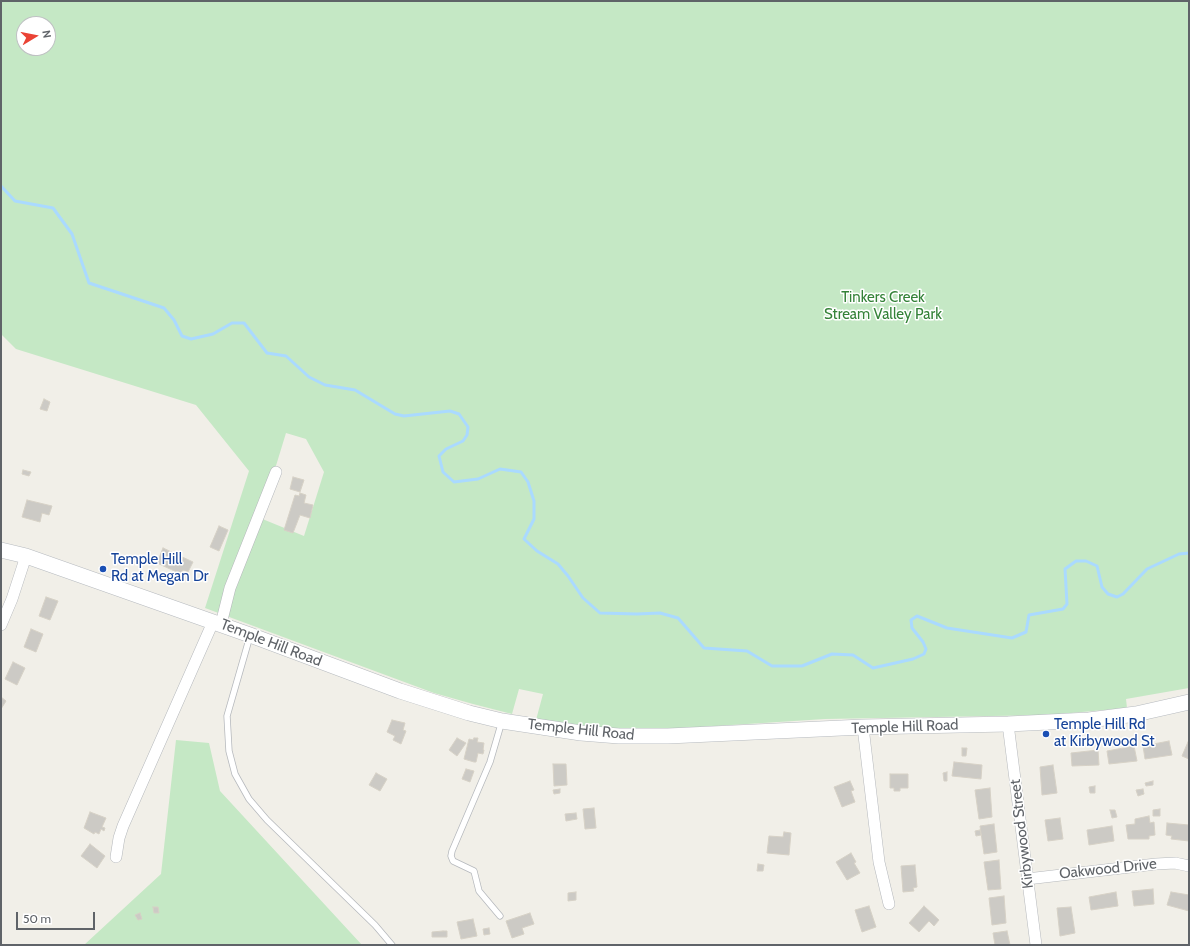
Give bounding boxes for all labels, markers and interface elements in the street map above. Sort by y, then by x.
north arrow [16,16,56,56]
text: N [39,29,54,39]
park label: Tinkers Creek Stream Valley Park [824,289,942,324]
place label: Temple Hill Rd at Megan Dr [111,551,209,586]
marker: Temple Hill Rd at Megan Dr [98,564,108,574]
street label: Temple Hill Road [218,615,324,671]
street label: Temple Hill Road [527,715,635,745]
street label: Temple Hill Road [851,716,959,738]
place label: Temple Hill Rd at Kirbywood St [1054,716,1155,751]
marker: Temple Hill Rd at Kirbywood St [1041,729,1051,739]
street label: Kirbywood Street [1006,778,1038,890]
street label: Oakwood Drive [1058,855,1158,883]
scale bar [18,904,97,930]
text: 50 m [23,911,51,926]

